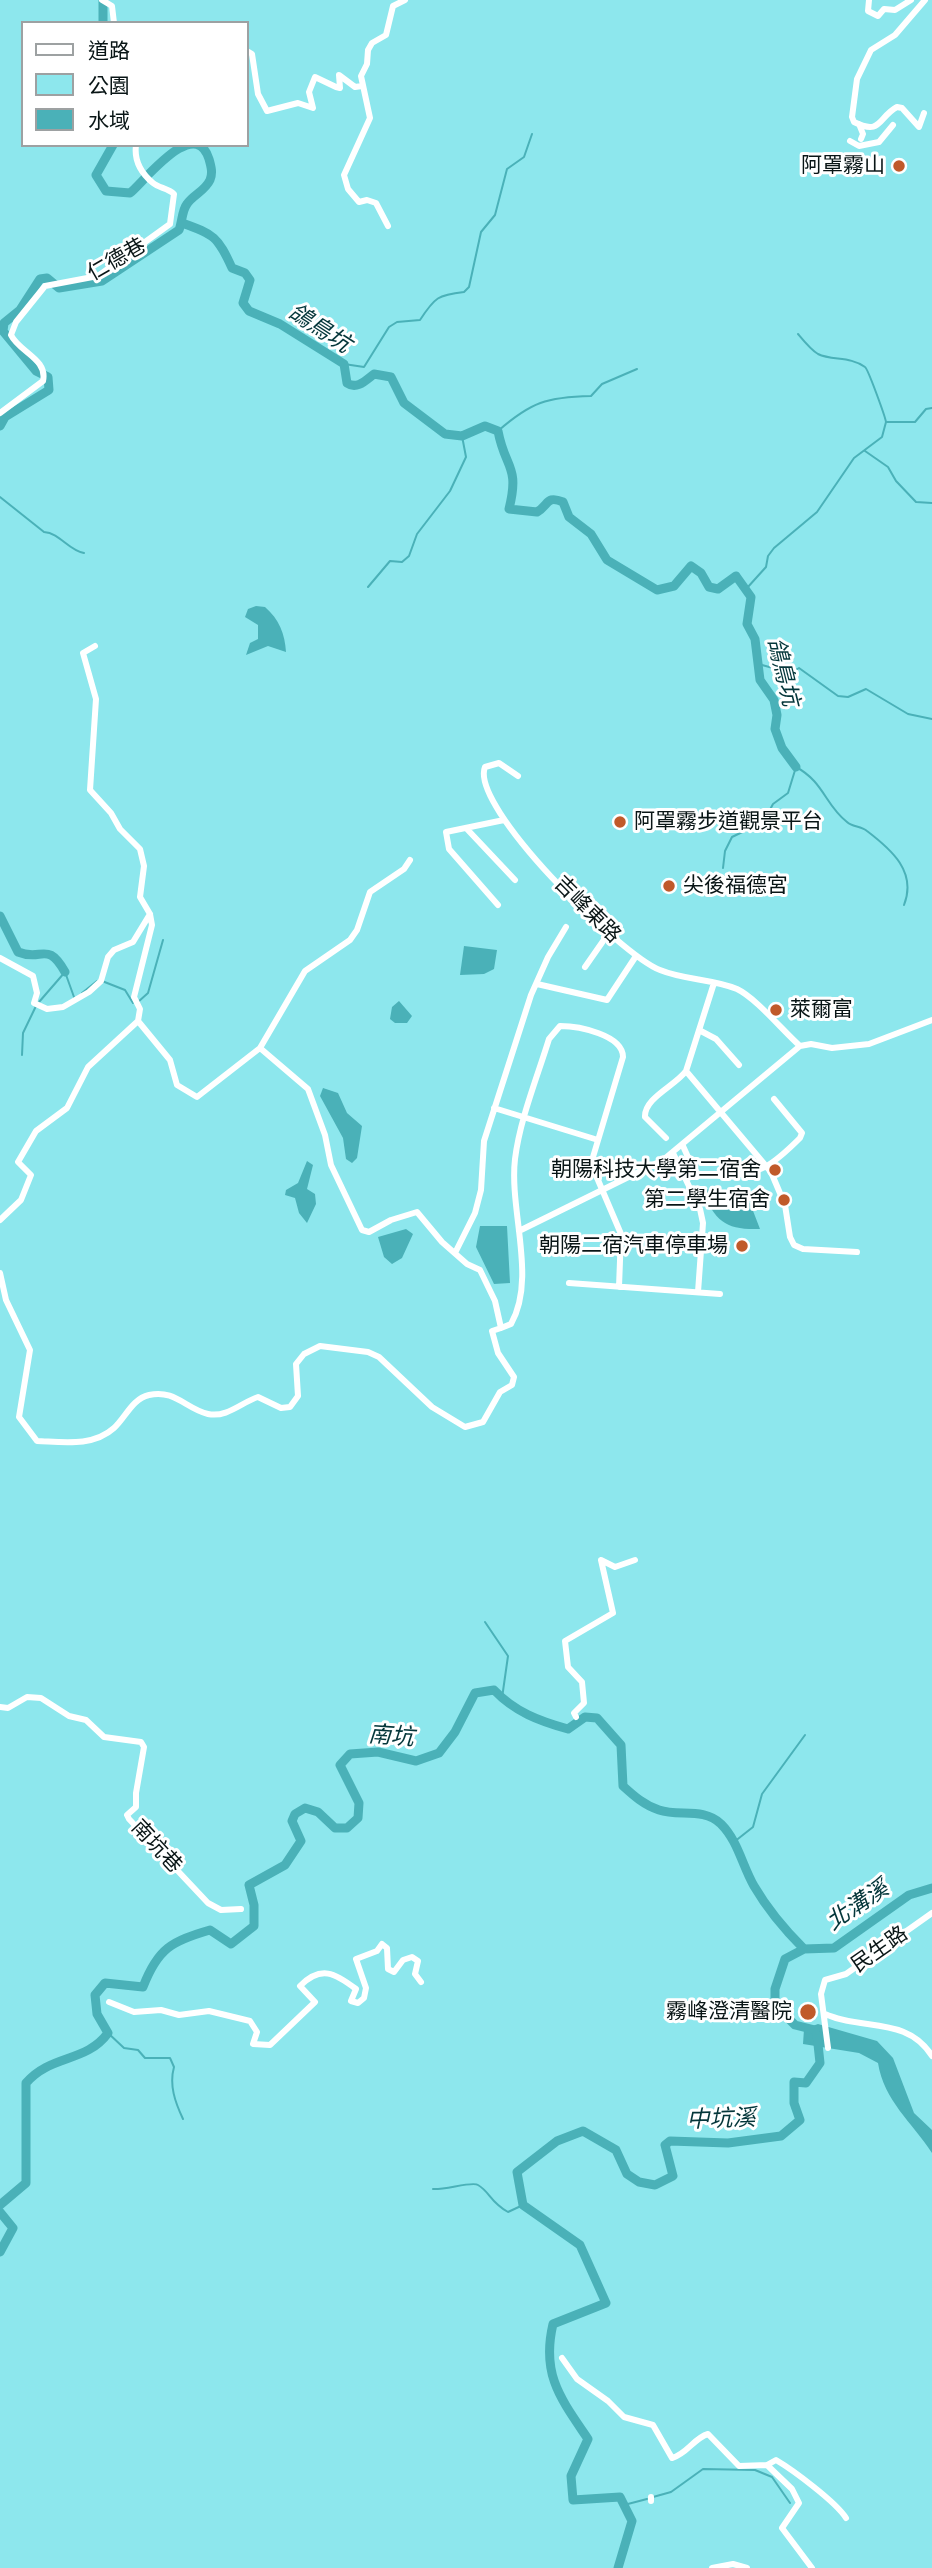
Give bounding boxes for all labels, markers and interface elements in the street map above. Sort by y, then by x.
legend [21,21,248,147]
text: 道路 [88,36,130,65]
text: 公園 [88,71,130,100]
text: 水域 [88,106,130,135]
place label: 阿罩霧山 [801,153,885,179]
marker: 阿罩霧山 [891,158,907,174]
street label: 仁德巷 [83,233,151,287]
water label: 鴿鳥坑 [283,299,355,359]
water label: 鴿鳥坑 [760,635,804,709]
place label: 阿罩霧步道觀景平台 [634,809,823,835]
marker: 阿罩霧步道觀景平台 [612,814,628,830]
street label: 吉峰東路 [548,871,626,949]
place label: 尖後福德宮 [683,873,788,899]
marker: 尖後福德宮 [661,878,677,894]
place label: 萊爾富 [790,997,853,1023]
marker: 萊爾富 [768,1002,784,1018]
place label: 朝陽科技大學第二宿舍 [551,1157,761,1183]
marker: 朝陽科技大學第二宿舍 [767,1162,783,1178]
place label: 第二學生宿舍 [644,1187,770,1213]
marker: 第二學生宿舍 [776,1192,792,1208]
place label: 朝陽二宿汽車停車場 [539,1233,728,1259]
marker: 朝陽二宿汽車停車場 [734,1238,750,1254]
water label: 南坑 [367,1722,415,1752]
street label: 南坑巷 [125,1815,187,1879]
water label: 北溝溪 [822,1875,894,1937]
street label: 民生路 [847,1922,913,1978]
place label: 霧峰澄清醫院 [666,1999,792,2025]
marker: 霧峰澄清醫院 [798,2002,818,2022]
water label: 中坑溪 [686,2105,756,2135]

